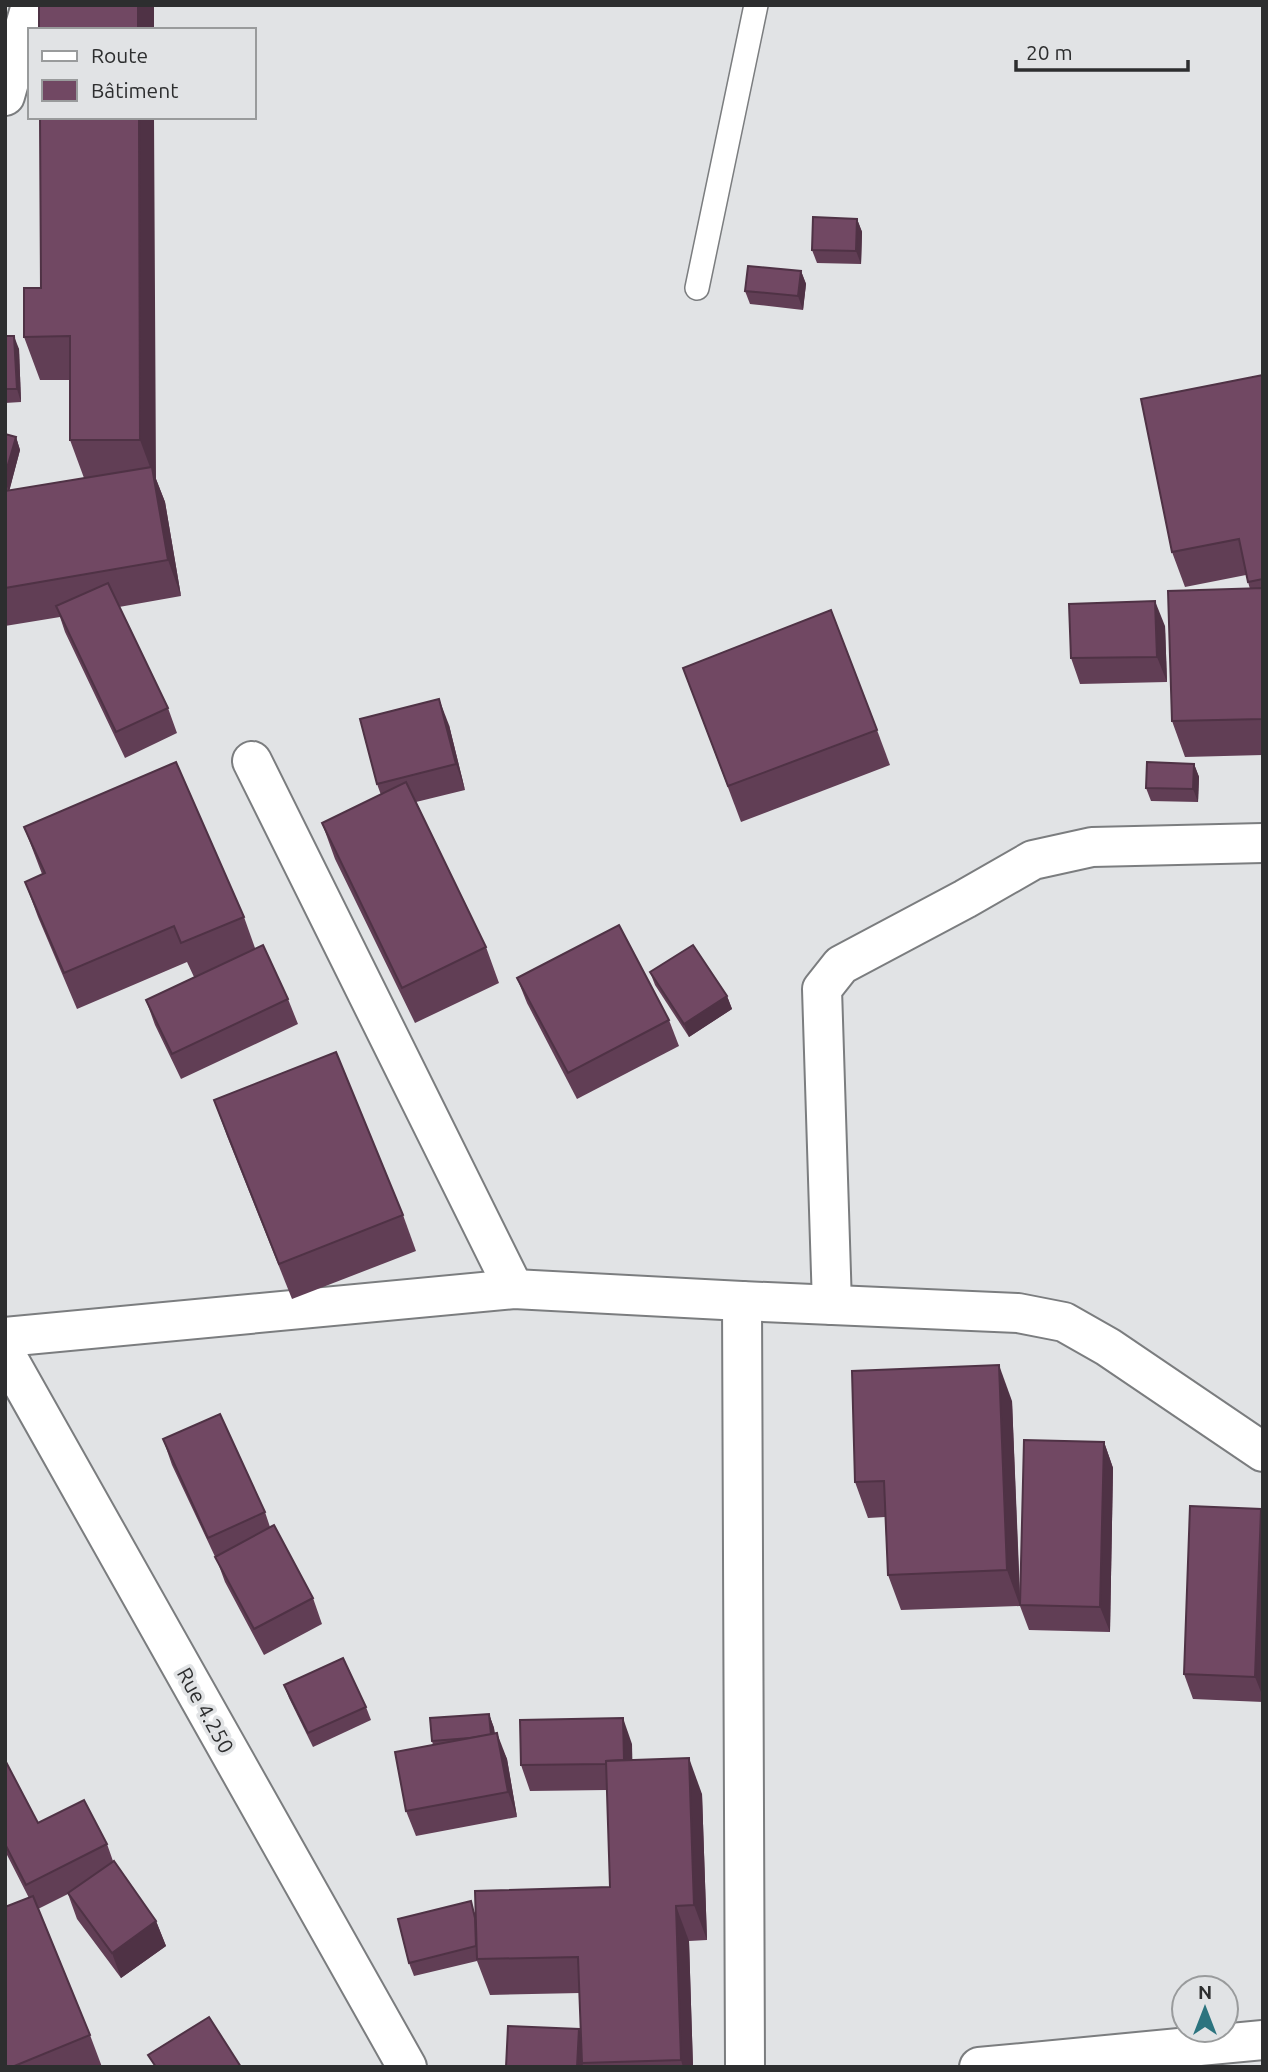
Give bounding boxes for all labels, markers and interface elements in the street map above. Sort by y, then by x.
legend [28,28,256,119]
scale bar [1016,28,1188,72]
text: 20 m [1026,40,1073,64]
text: Route [91,43,148,67]
text: Bâtiment [91,78,178,102]
street label: Rue 4.250 [173,1663,239,1757]
north arrow [1170,1974,1240,2044]
text: N [1198,1981,1212,2003]

